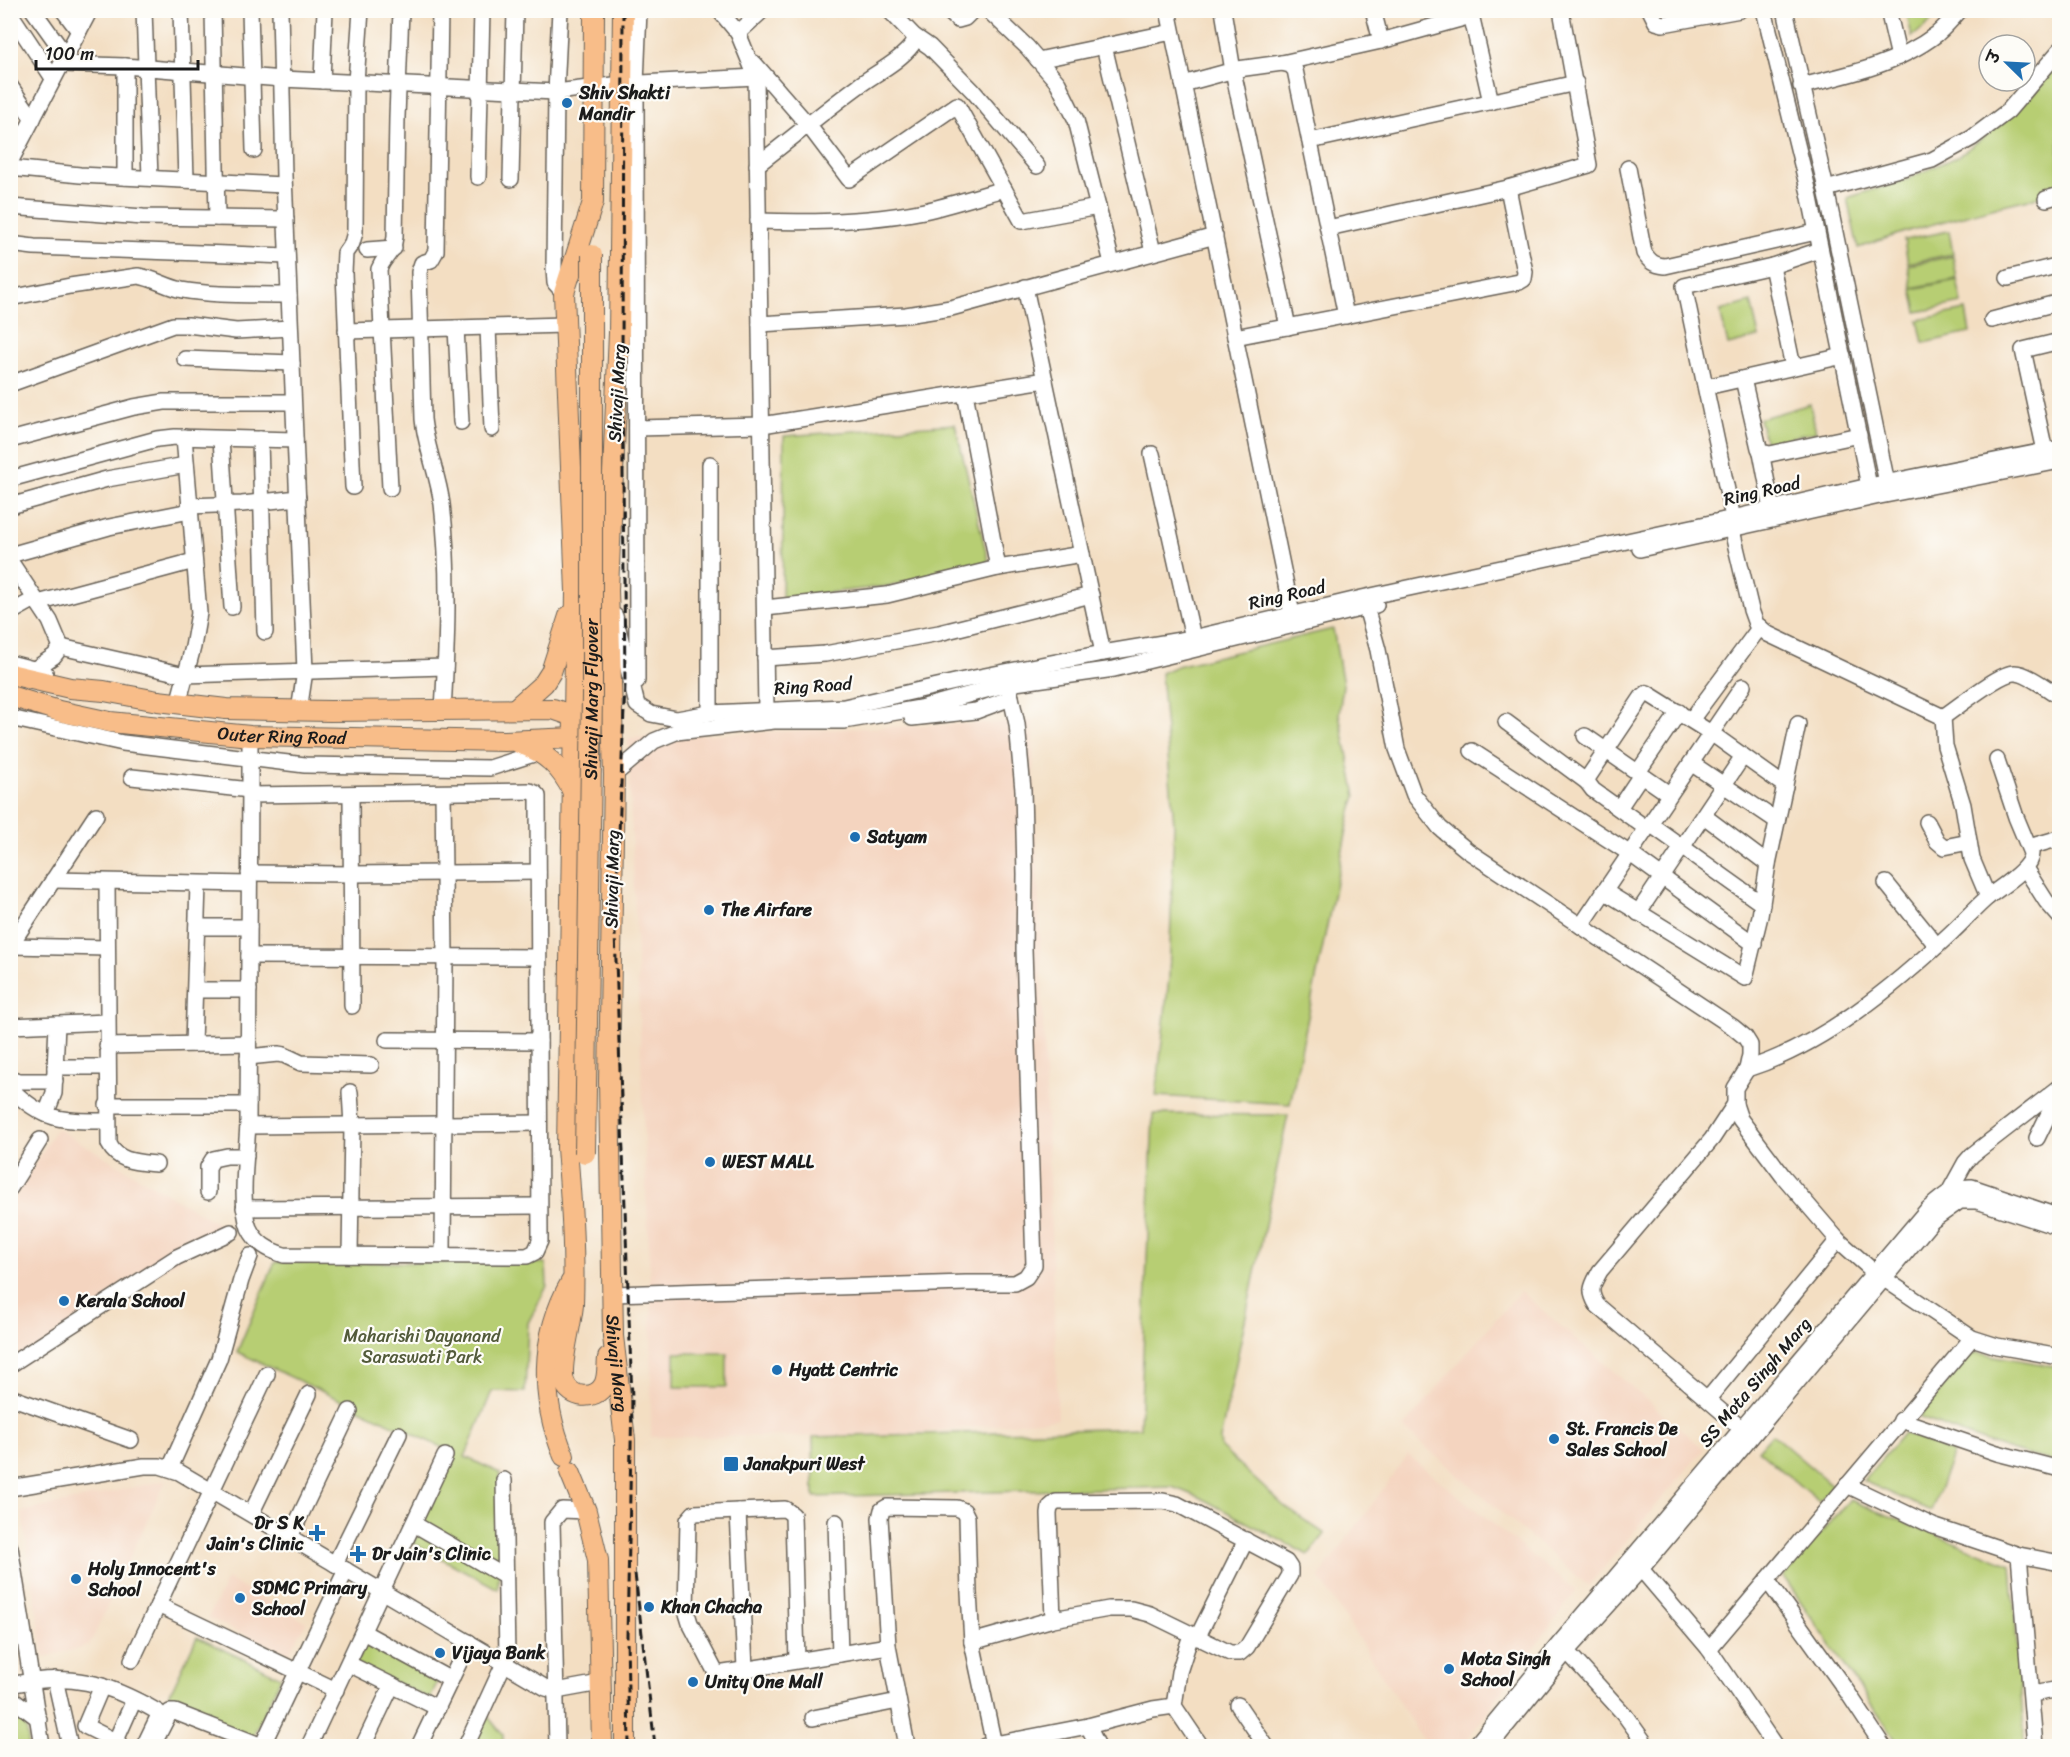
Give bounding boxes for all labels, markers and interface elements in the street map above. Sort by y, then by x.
scale bar [36,33,198,71]
north arrow [1977,33,2037,93]
text: 100 m [45,38,94,70]
text: उ [1978,45,2010,70]
place label: Shiv Shakti Mandir [578,77,671,130]
marker: Shiv Shakti Mandir [560,96,574,110]
street label: Shivaji Marg [598,343,636,443]
street label: Ring Road [1720,466,1805,515]
street label: Ring Road [1245,570,1330,619]
street label: Shivaji Marg Flyover [575,617,608,780]
street label: Ring Road [773,667,855,705]
street label: Outer Ring Road [216,717,348,754]
place label: Satyam [866,821,928,853]
street label: Shivaji Marg [595,830,629,928]
marker: Satyam [848,830,862,844]
place label: The Airfare [721,894,813,926]
marker: The Airfare [702,903,716,917]
place label: WEST MALL [722,1146,814,1178]
marker: WEST MALL [703,1155,717,1169]
place label: Kerala School [75,1285,185,1317]
marker: Kerala School [57,1294,71,1308]
street label: SS Mota Singh Marg [1690,1309,1820,1455]
street label: Shivaji Marg [597,1314,638,1414]
park label: Maharishi Dayanand Saraswati Park [343,1320,502,1373]
place label: Hyatt Centric [788,1354,898,1386]
marker: Hyatt Centric [770,1363,784,1377]
place label: St. Francis De Sales School [1565,1413,1678,1466]
marker: St. Francis De Sales School [1547,1432,1561,1446]
place label: Janakpuri West [743,1448,866,1480]
marker: Janakpuri West [722,1455,740,1473]
place label: Dr S K Jain's Clinic [206,1507,304,1560]
marker: Dr S K Jain's Clinic [308,1524,326,1542]
place label: Dr Jain's Clinic [372,1538,492,1570]
marker: Dr Jain's Clinic [349,1545,367,1563]
place label: Holy Innocent's School [87,1553,216,1606]
marker: Holy Innocent's School [69,1572,83,1586]
place label: SDMC Primary School [251,1572,368,1625]
marker: SDMC Primary School [233,1591,247,1605]
place label: Khan Chacha [660,1591,763,1623]
marker: Khan Chacha [642,1600,656,1614]
place label: Vijaya Bank [452,1637,546,1669]
place label: Mota Singh School [1460,1643,1551,1696]
marker: Vijaya Bank [433,1646,447,1660]
marker: Mota Singh School [1442,1662,1456,1676]
place label: Unity One Mall [705,1666,823,1698]
marker: Unity One Mall [686,1675,700,1689]

